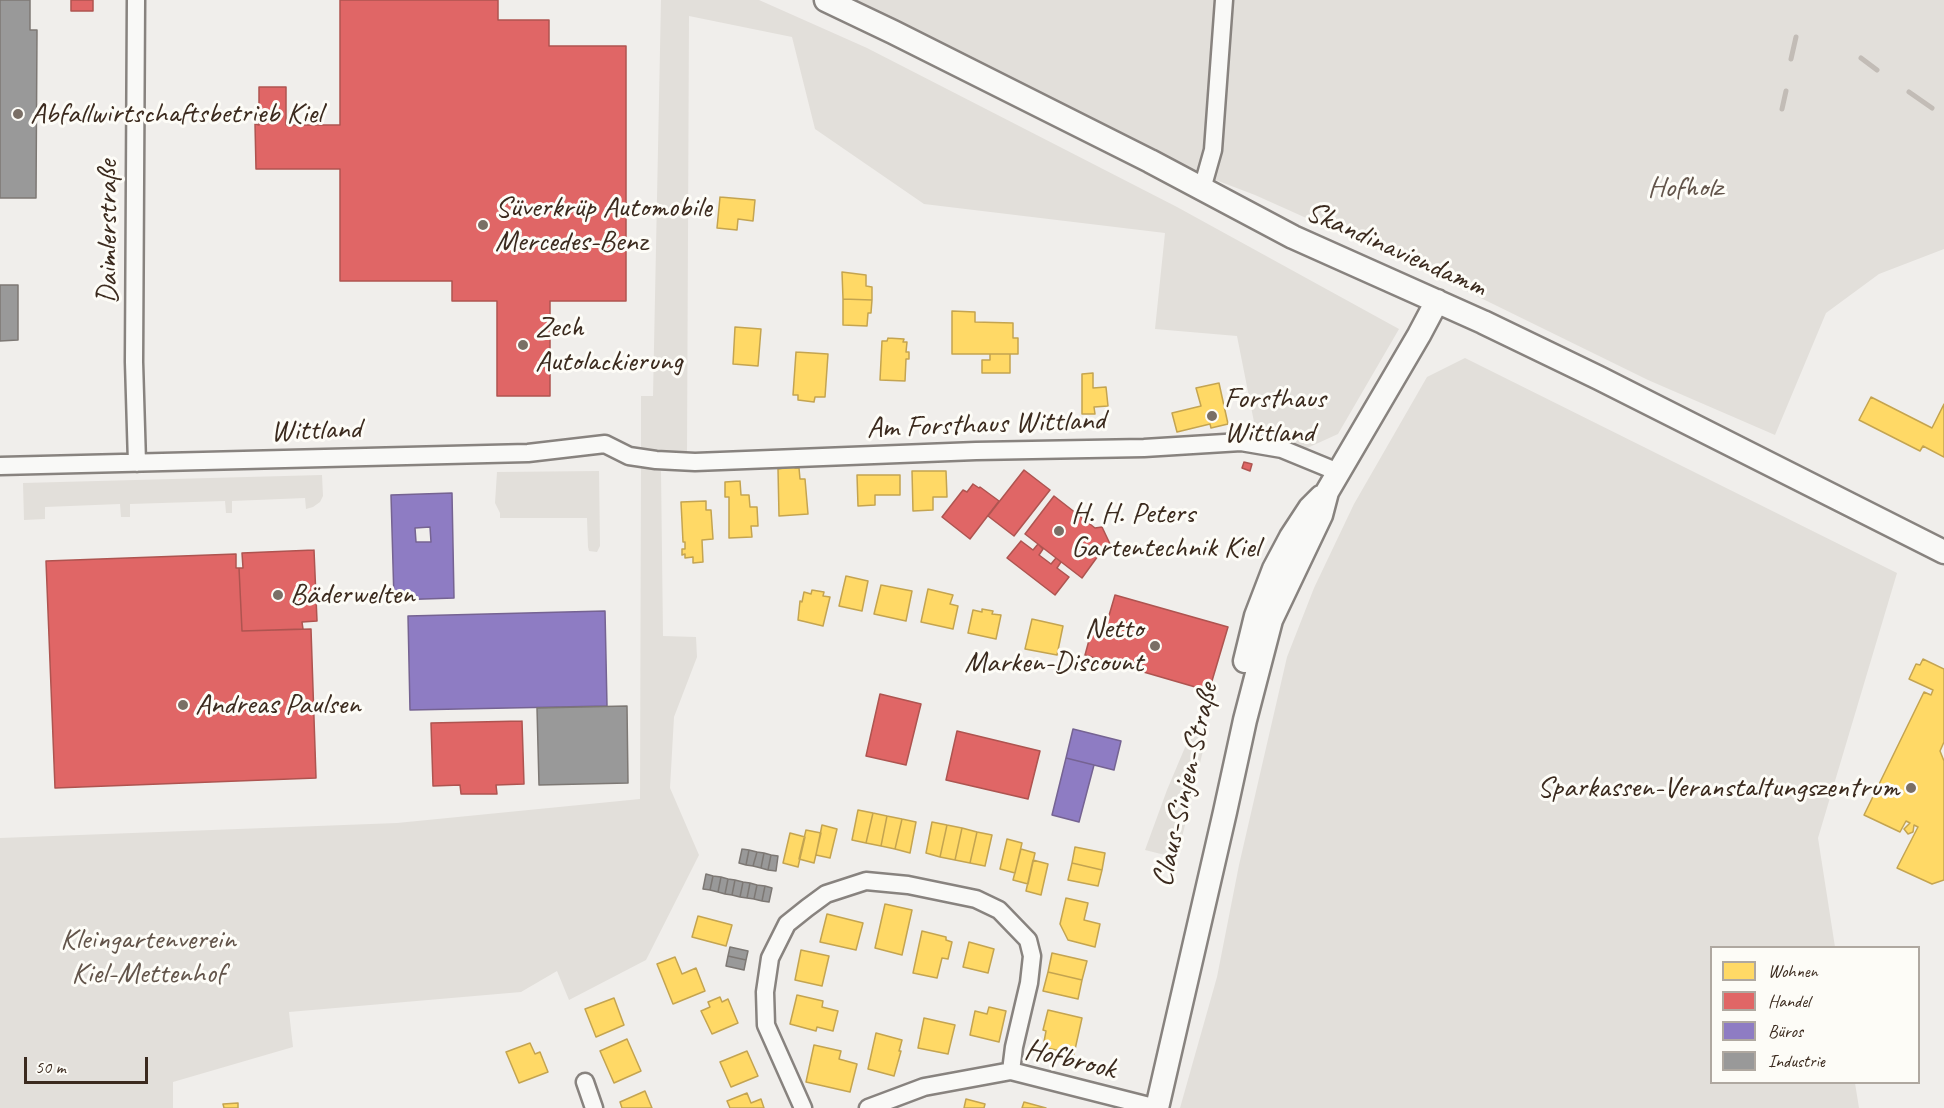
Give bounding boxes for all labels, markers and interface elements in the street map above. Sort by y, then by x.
place label: Abfallwirtschaftsbetrieb Kiel [30,96,322,132]
marker: Abfallwirtschaftsbetrieb Kiel [11,107,25,121]
street label: Daimlerstraße [90,160,126,304]
park label: Hofholz [1648,170,1722,206]
place label: Süverkrüp Automobile Mercedes-Benz [495,190,711,260]
street label: Skandinaviendamm [1300,194,1492,306]
marker: Süverkrüp Automobile Mercedes-Benz [476,218,490,232]
place label: Zech Autolackierung [535,310,683,380]
marker: Zech Autolackierung [516,338,530,352]
place label: Forsthaus Wittland [1224,381,1326,452]
street label: Am Forsthaus Wittland [866,403,1106,447]
marker: Forsthaus Wittland [1205,409,1219,423]
street label: Wittland [270,411,362,451]
place label: H. H. Peters Gartentechnik Kiel [1071,496,1260,566]
marker: H. H. Peters Gartentechnik Kiel [1052,524,1066,538]
place label: Bäderwelten [290,577,415,613]
marker: Bäderwelten [271,588,285,602]
place label: Netto Marken-Discount [964,611,1143,682]
marker: Netto Marken-Discount [1148,639,1162,653]
street label: Claus-Sinjen-Straße [1145,680,1227,890]
place label: Andreas Paulsen [195,687,361,723]
marker: Andreas Paulsen [176,698,190,712]
place label: Sparkassen-Veranstaltungszentrum [1537,770,1899,806]
marker: Sparkassen-Veranstaltungszentrum [1904,781,1918,795]
park label: Kleingartenverein Kiel-Mettenhof [60,922,236,992]
legend [1710,946,1920,1084]
text: Wohnen [1768,960,1818,982]
text: Handel [1768,990,1810,1012]
text: Büros [1768,1020,1803,1042]
street label: Hofbrook [1021,1032,1119,1088]
scale bar [27,1045,152,1083]
text: Industrie [1768,1050,1825,1072]
text: 50 m [35,1056,66,1078]

